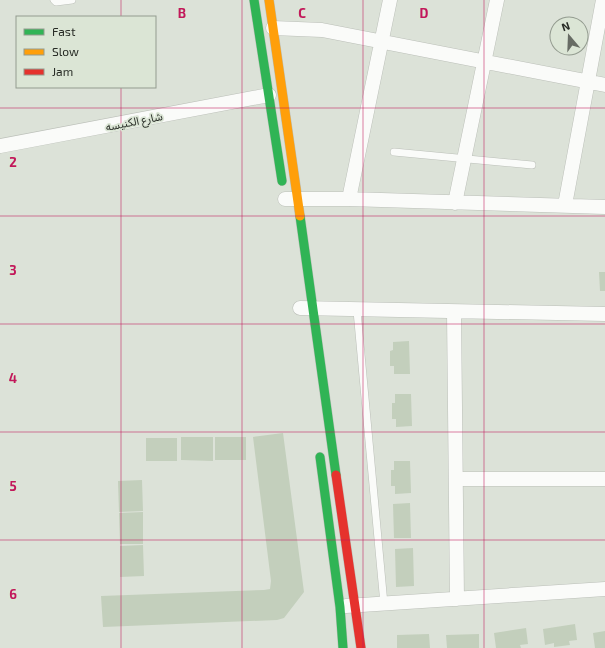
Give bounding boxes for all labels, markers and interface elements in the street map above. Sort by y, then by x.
text: B [178,5,186,21]
text: C [298,5,306,21]
text: D [420,5,429,21]
legend [16,16,156,88]
north arrow [549,16,589,56]
text: N [560,19,572,34]
text: Fast [52,24,76,38]
text: Slow [52,44,79,58]
text: Jam [52,64,73,78]
street label: شارع الكنيسه [105,109,164,135]
text: 2 [9,154,17,170]
text: 3 [9,262,17,278]
text: 4 [9,370,17,386]
text: 5 [9,478,17,494]
text: 6 [9,586,17,602]

